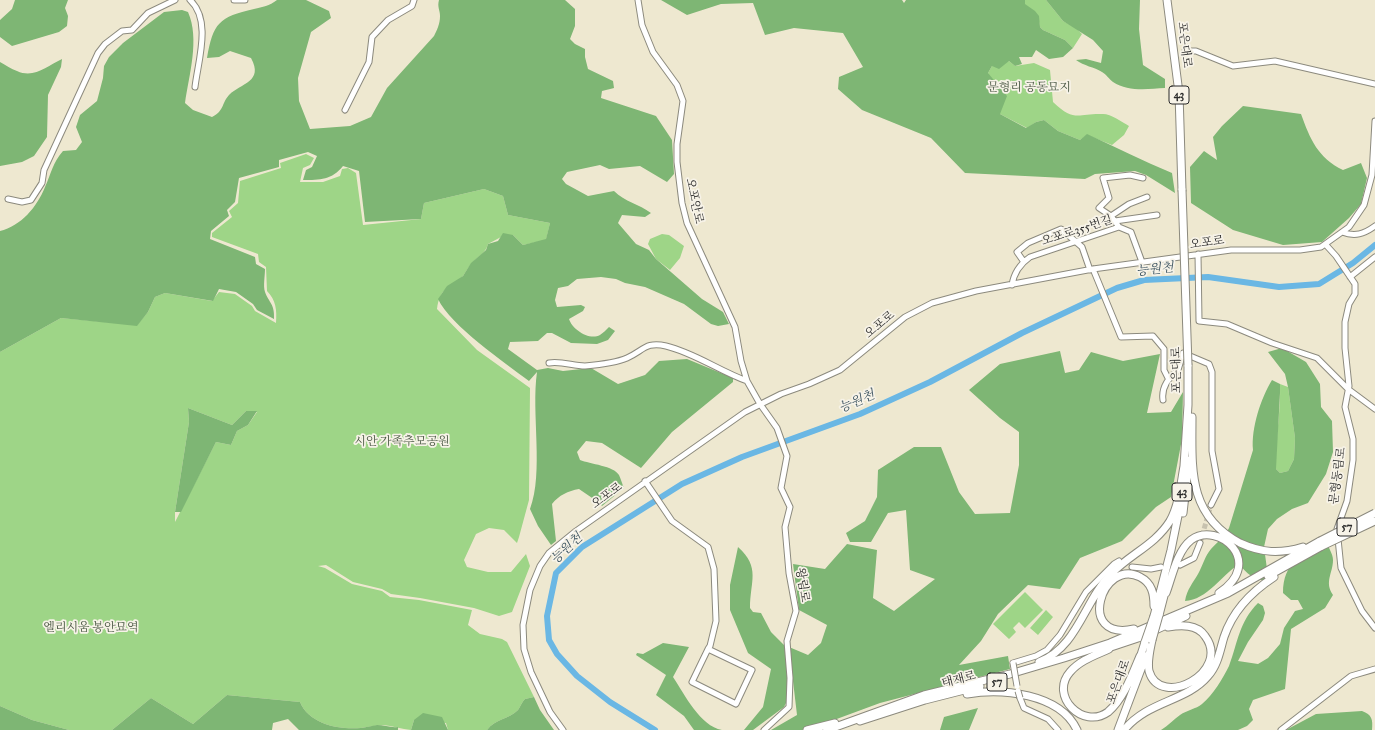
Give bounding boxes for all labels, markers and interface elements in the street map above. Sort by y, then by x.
street label: 포은대로 [1174,21,1194,69]
park label: 문형리 공동묘지 [987,81,1071,95]
road number: 43 [1169,86,1189,104]
street label: 오포안로 [682,177,706,225]
street label: 오포로355번길 [1040,213,1114,249]
street label: 오포로 [1189,233,1225,253]
water label: 능원천 [1135,260,1175,280]
street label: 오포로 [862,308,898,342]
street label: 포은대로 [1169,347,1185,393]
water label: 능원천 [837,387,877,417]
park label: 시안 가족추모공원 [354,435,450,449]
street label: 문형동림로 [1327,446,1349,506]
street label: 오포로 [589,480,625,512]
road number: 43 [1172,483,1192,501]
road number: 57 [1337,518,1357,536]
water label: 능원천 [548,530,586,568]
street label: 왕림로 [792,567,812,603]
park label: 엘리시움 봉안묘역 [43,621,139,635]
street label: 포은대로 [1104,658,1134,706]
street label: 태재로 [940,669,978,691]
road number: 57 [987,673,1007,691]

